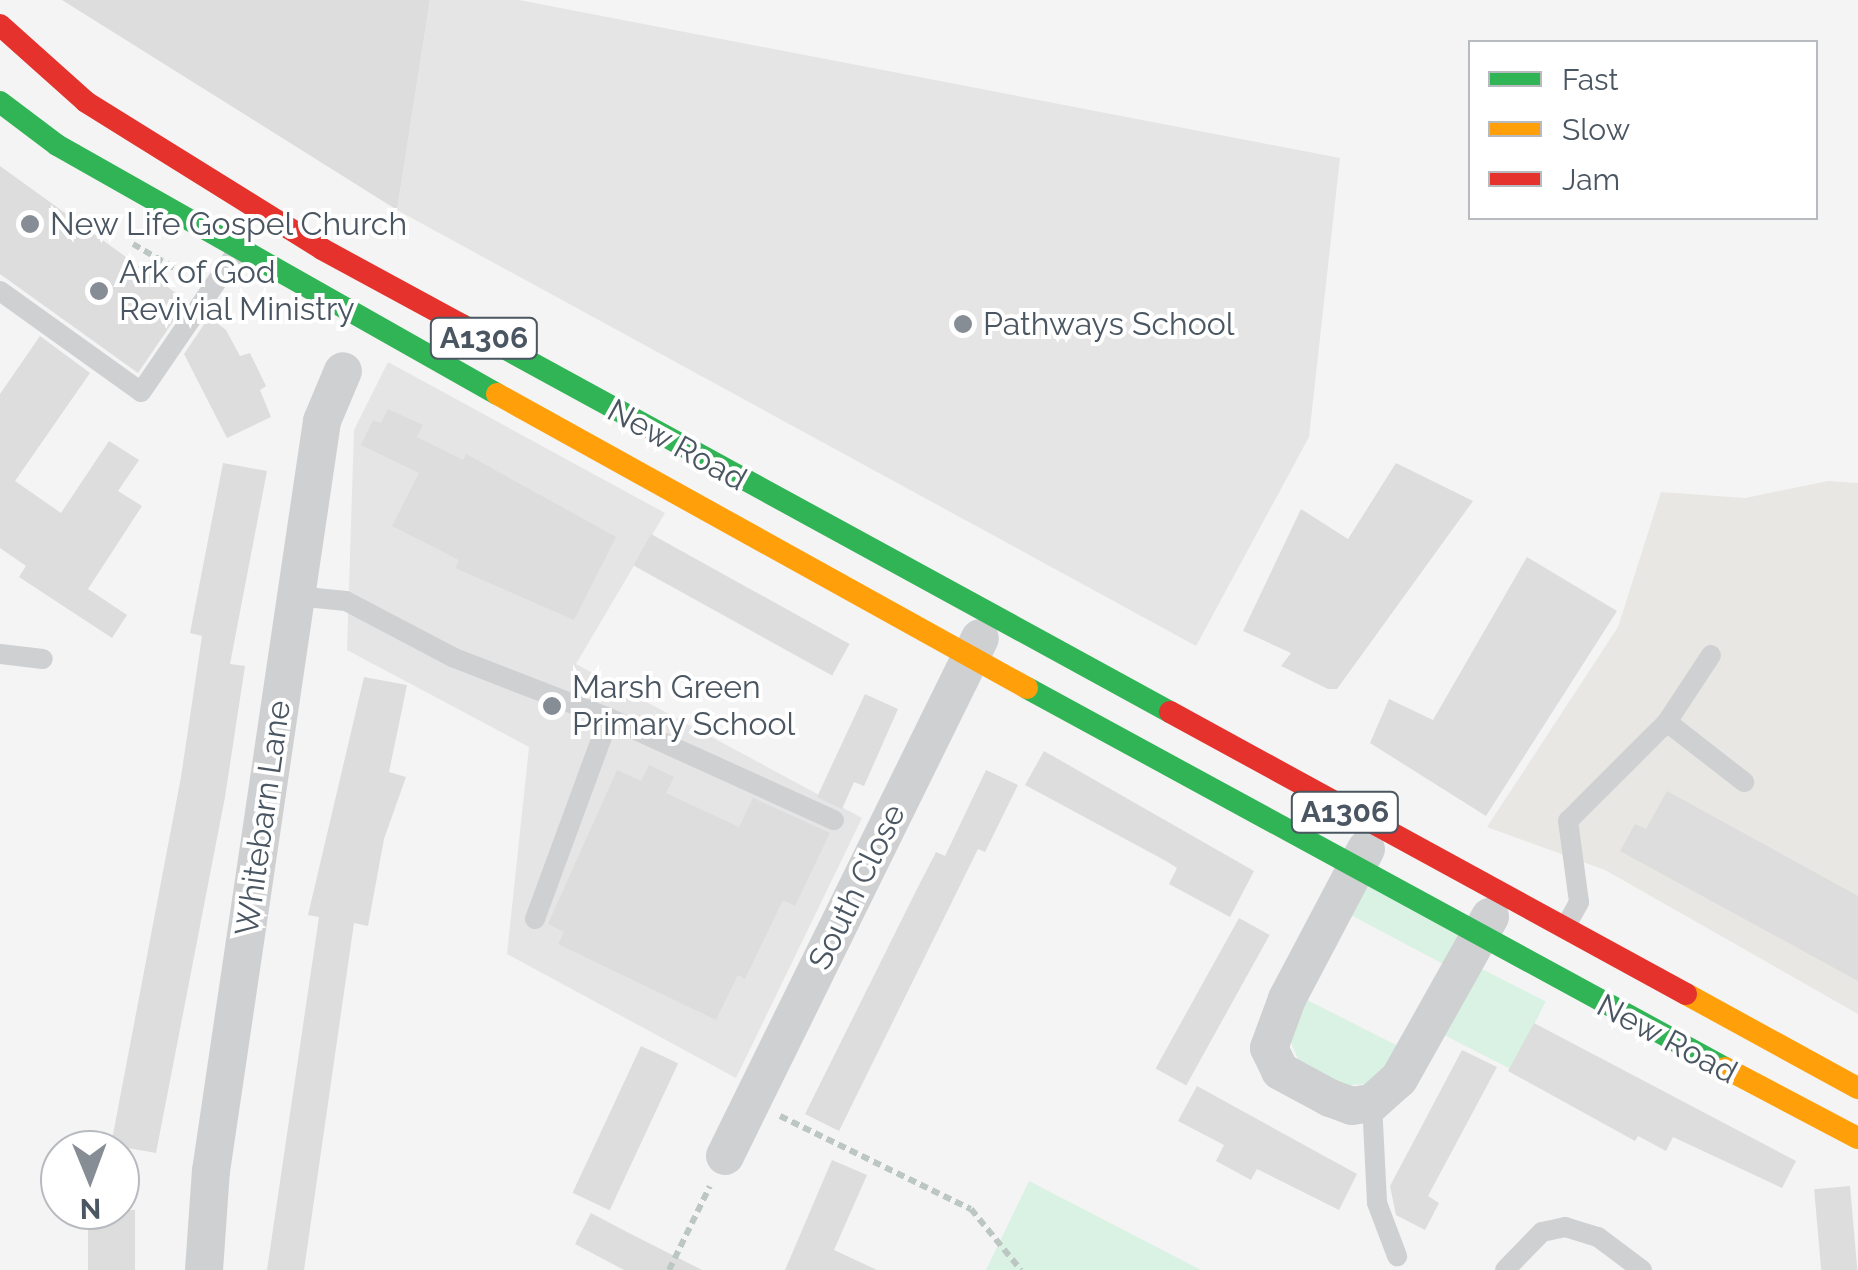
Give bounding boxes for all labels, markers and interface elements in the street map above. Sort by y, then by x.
legend [1468,40,1818,220]
text: Fast [1562,62,1619,97]
text: Slow [1562,112,1630,147]
text: Jam [1562,162,1620,197]
place label: New Life Gospel Church [50,205,409,243]
marker: New Life Gospel Church [19,213,41,235]
place label: Ark of God Revivial Ministry [119,254,355,329]
marker: Ark of God Revivial Ministry [88,280,110,302]
place label: Pathways School [983,305,1235,343]
road number: A1306 [429,313,539,363]
marker: Pathways School [952,313,974,335]
street label: New Road [600,391,754,499]
place label: Marsh Green Primary School [572,669,796,744]
marker: Marsh Green Primary School [541,695,563,717]
street label: Whitebarn Lane [227,698,299,938]
road number: A1306 [1290,787,1400,837]
street label: South Close [801,798,913,976]
street label: New Road [1590,986,1744,1092]
north arrow [40,1130,140,1230]
text: N [80,1192,101,1225]

